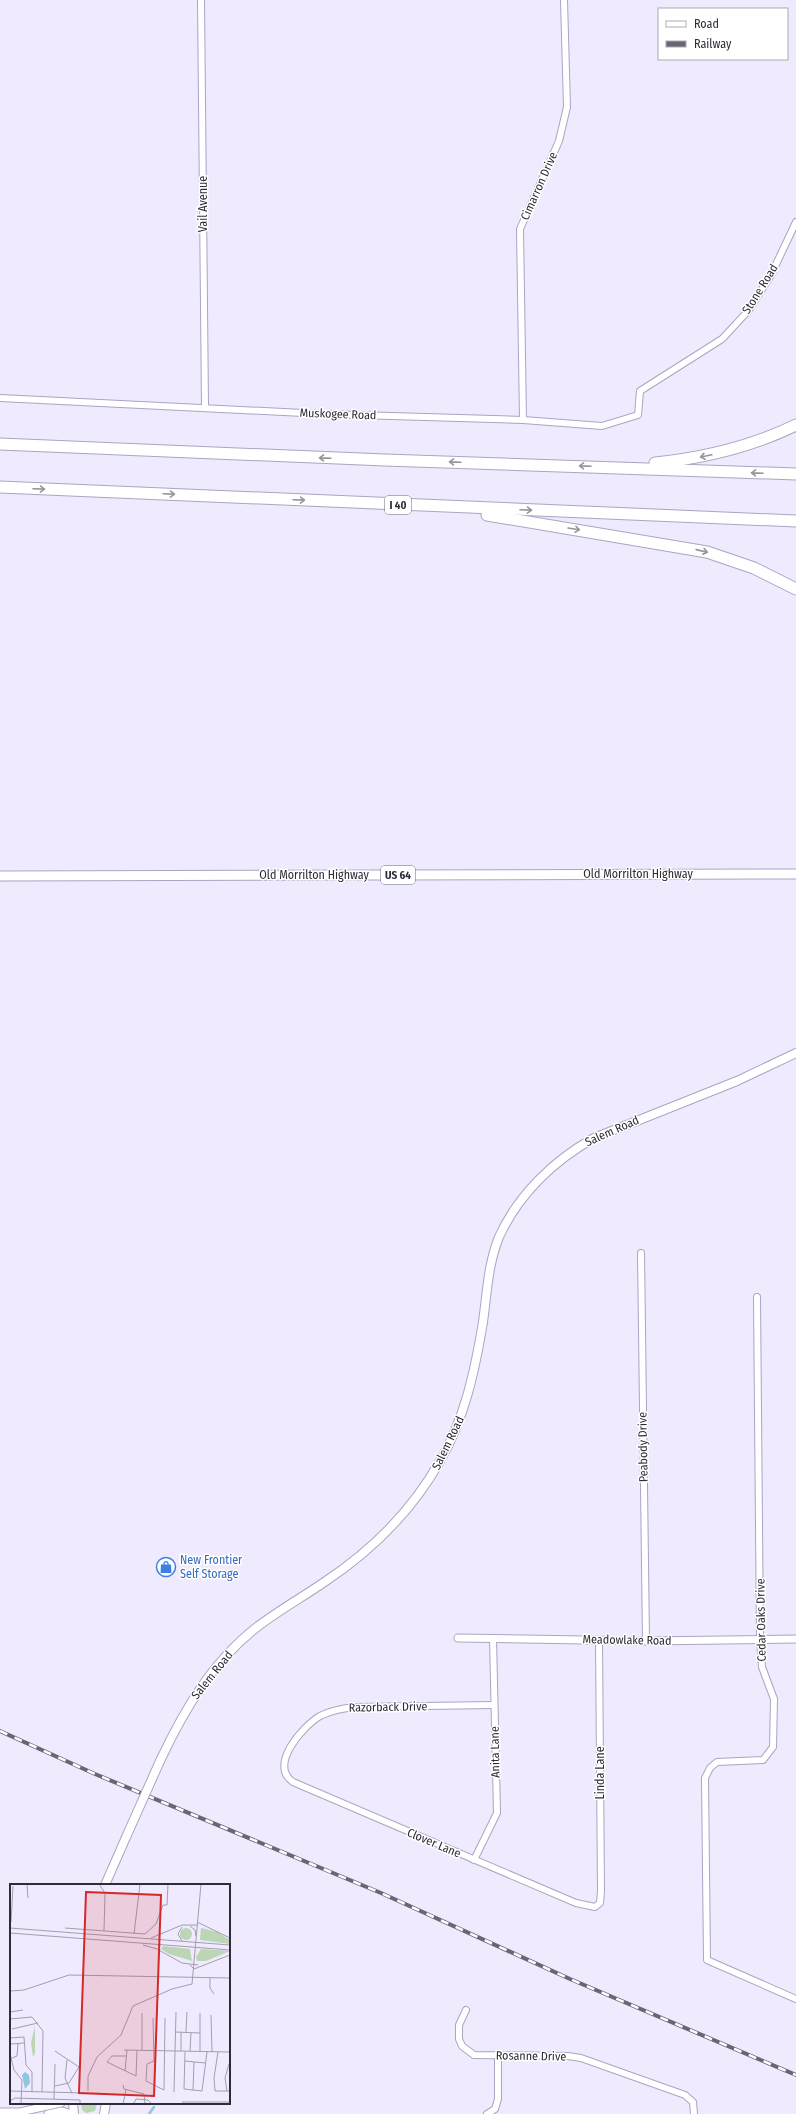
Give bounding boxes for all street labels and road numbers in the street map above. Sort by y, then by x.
street label: Cimarron Drive [518,150,560,222]
street label: Vail Avenue [196,176,210,232]
street label: Stone Road [739,262,781,316]
street label: Muskogee Road [299,406,377,422]
road number: I 40 [385,496,411,514]
road number: US 64 [381,866,415,884]
street label: Old Morrilton Highway [583,867,693,881]
street label: Old Morrilton Highway [259,868,369,882]
street label: Salem Road [583,1113,641,1149]
street label: Peabody Drive [635,1412,651,1482]
street label: Salem Road [429,1414,467,1472]
street label: Cedar Oaks Drive [753,1578,769,1662]
street label: Meadowlake Road [582,1632,672,1648]
street label: Salem Road [188,1648,236,1702]
street label: Razorback Drive [349,1699,427,1715]
street label: Anita Lane [488,1726,502,1778]
street label: Linda Lane [593,1746,607,1800]
street label: Clover Lane [405,1825,463,1861]
street label: Rosanne Drive [496,2048,566,2064]

